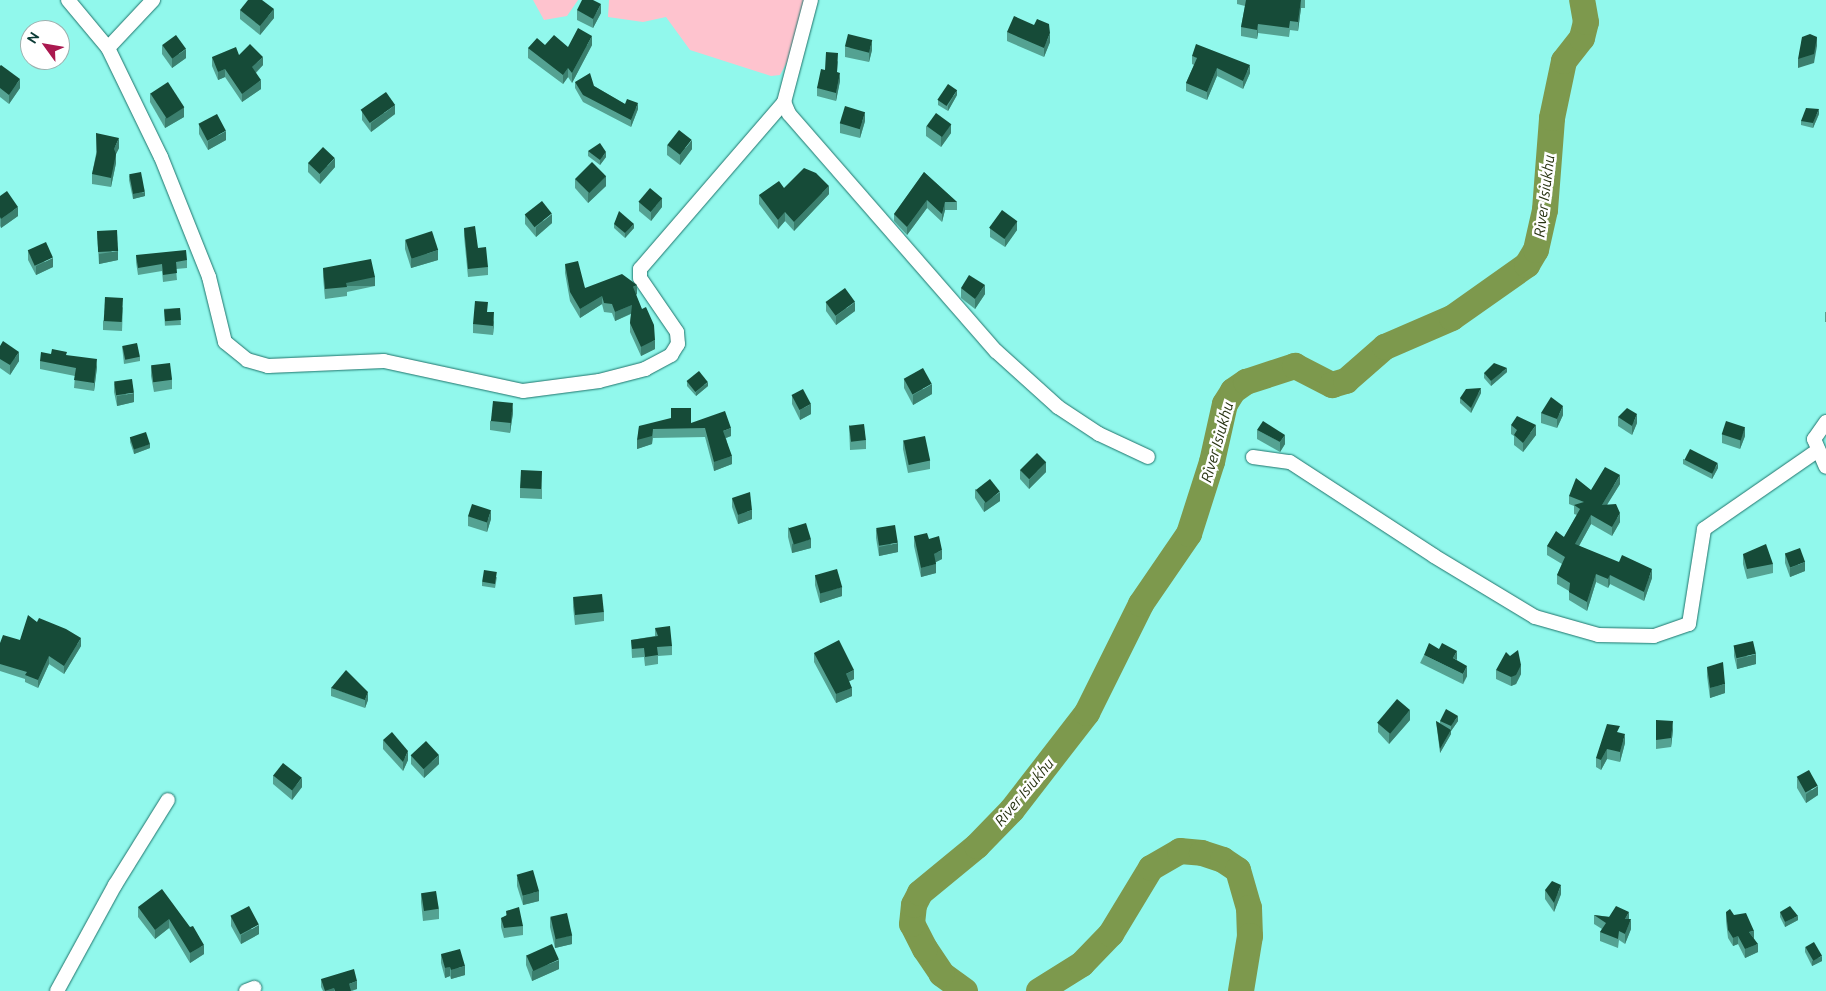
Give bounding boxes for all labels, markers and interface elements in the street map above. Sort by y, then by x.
north arrow [20,20,70,70]
text: N [24,29,43,46]
water label: River Isiukhu [1530,154,1558,238]
water label: River Isiukhu [1197,400,1237,484]
water label: River Isiukhu [990,754,1058,830]

